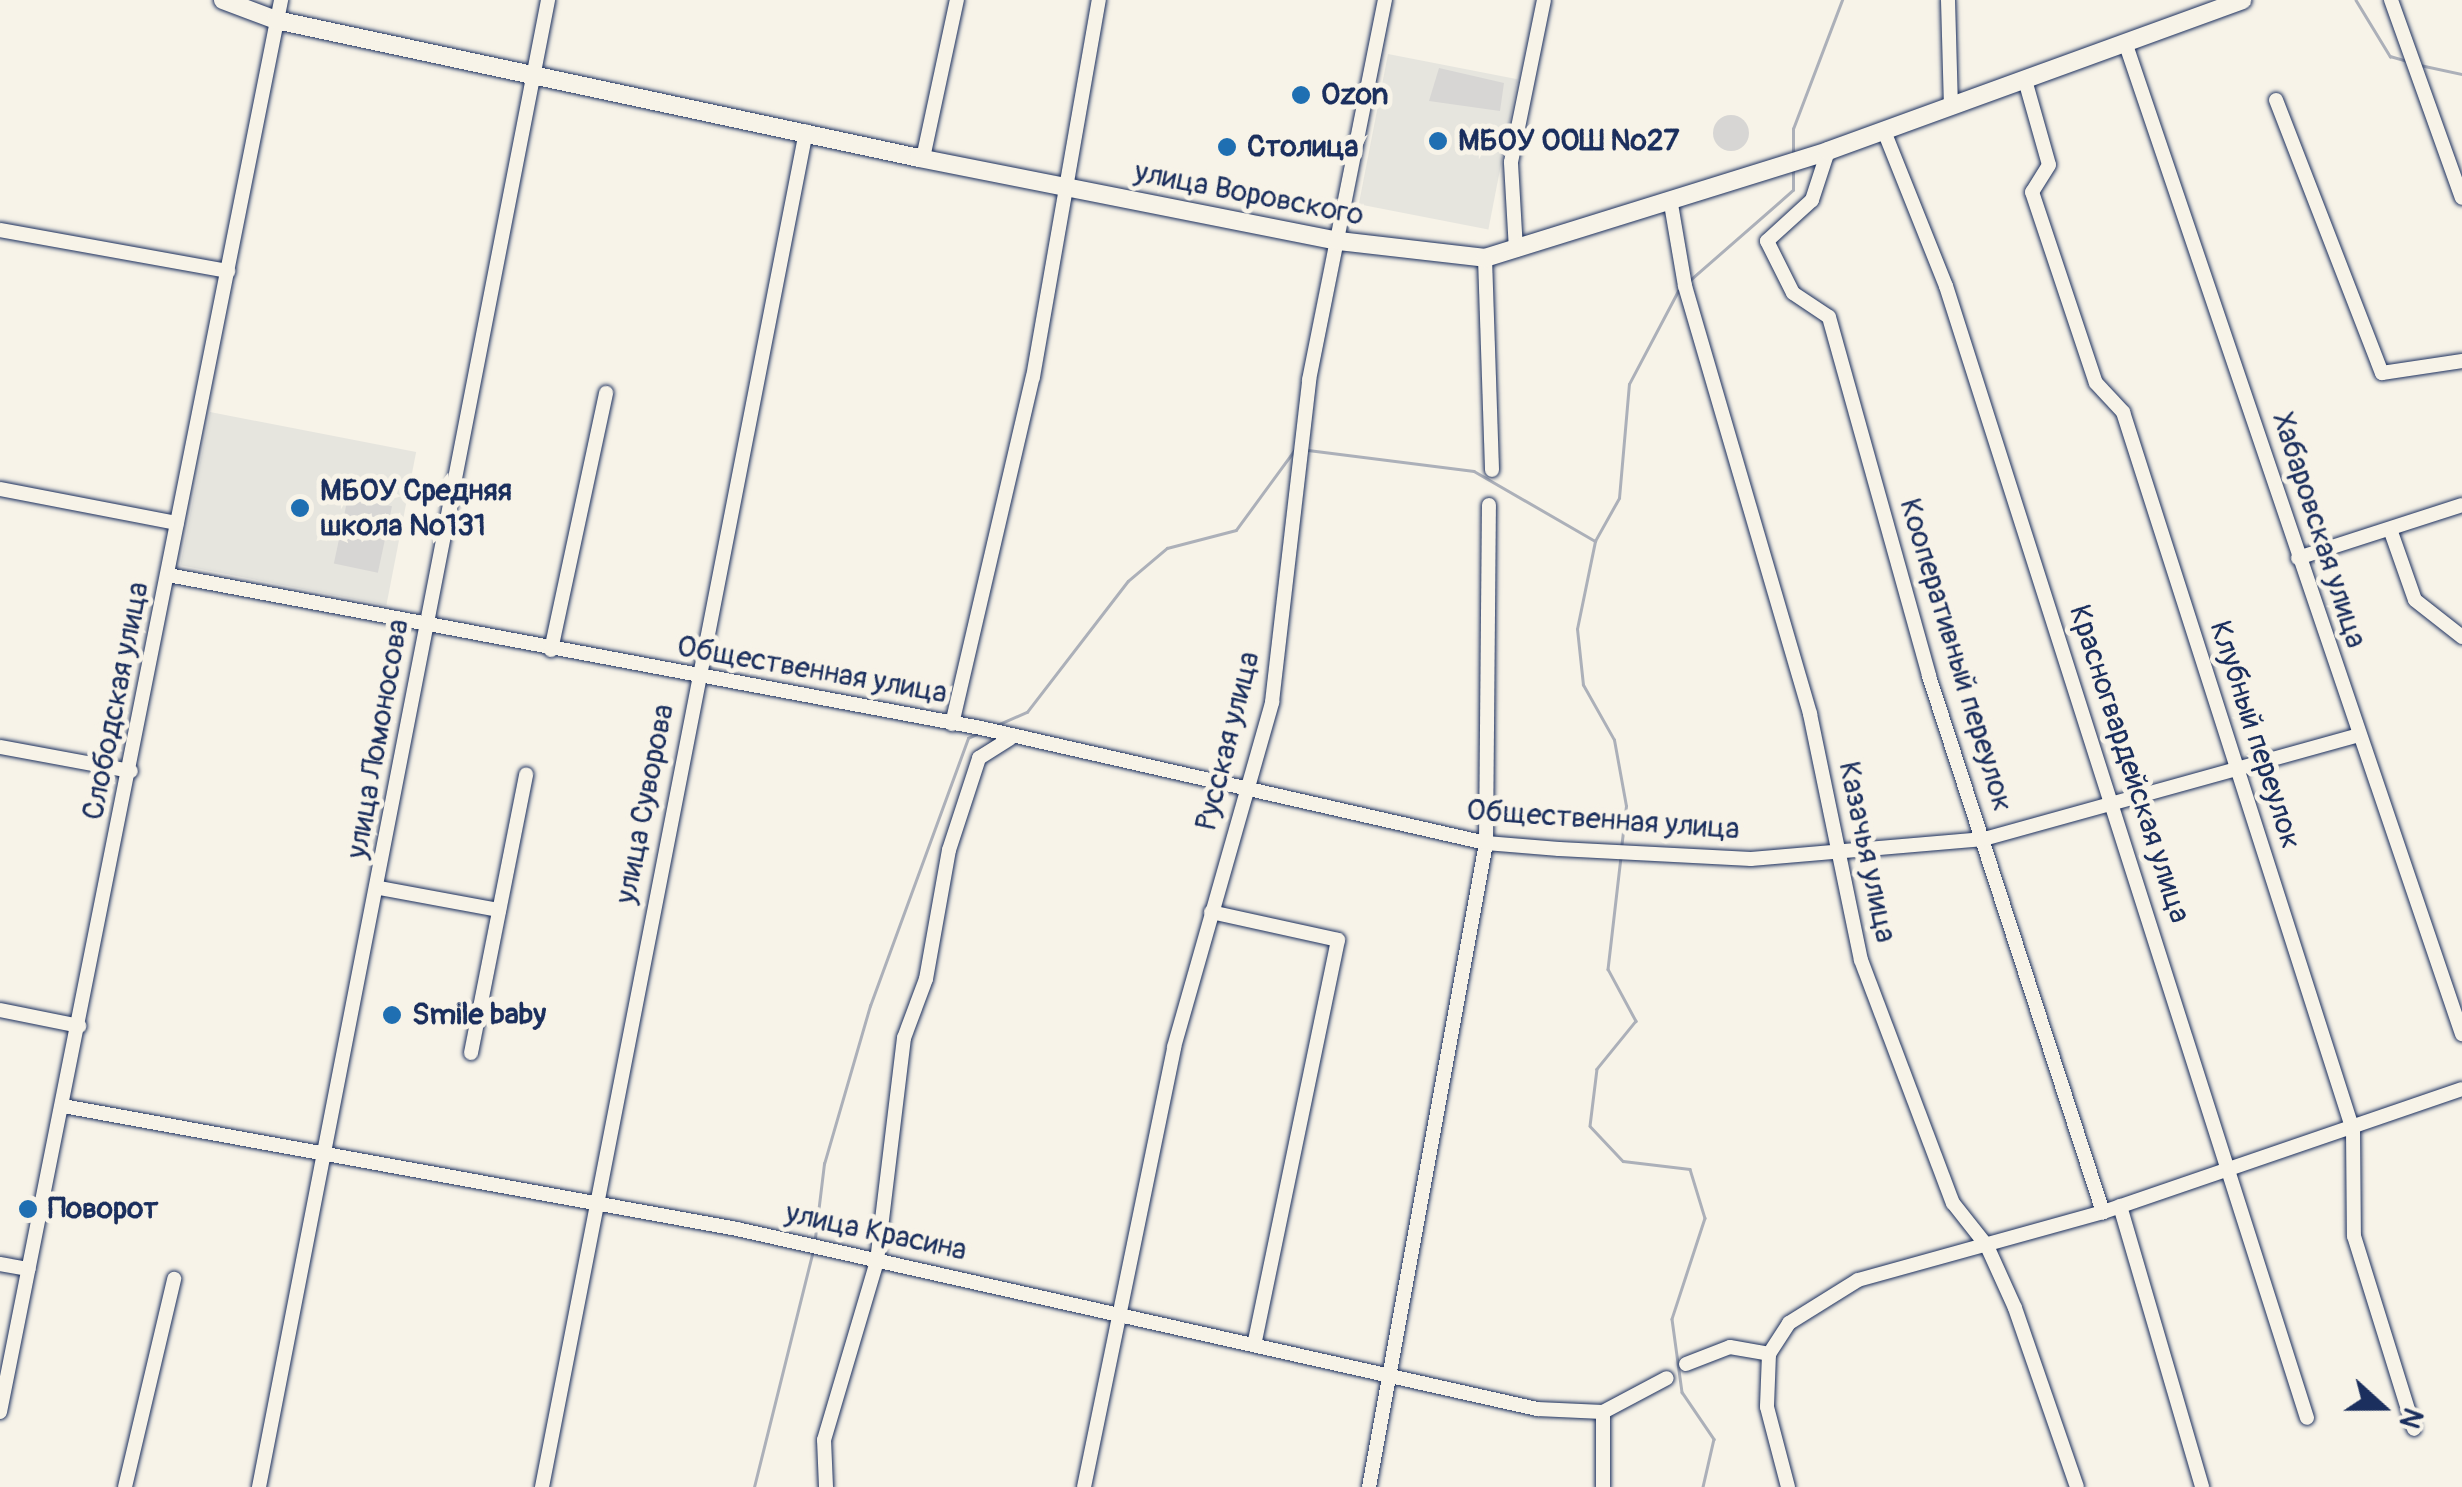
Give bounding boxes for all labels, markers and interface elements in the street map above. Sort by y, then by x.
place label: Ozon [1321,77,1388,113]
marker: Ozon [1290,84,1312,106]
place label: МБОУ ООШ №27 [1458,123,1679,159]
place label: Столица [1247,129,1359,165]
marker: МБОУ ООШ №27 [1427,130,1449,152]
marker: Столица [1216,136,1238,158]
street label: улица Воровского [1131,154,1367,234]
street label: Хабаровская улица [2264,408,2374,652]
place label: МБОУ Средняя школа №131 [320,473,512,544]
street label: Кооперативный переулок [1891,494,2021,816]
marker: МБОУ Средняя школа №131 [289,497,311,519]
street label: Слободская улица [75,579,157,823]
street label: Красногвардейская улица [2061,601,2197,927]
street label: улица Ломоносова [339,617,417,861]
street label: Клубный переулок [2201,617,2309,853]
street label: Общественная улица [674,629,950,711]
street label: Русская улица [1188,648,1268,834]
street label: улица Суворова [608,701,682,907]
street label: Казачья улица [1830,758,1904,946]
street label: Общественная улица [1465,792,1741,848]
place label: Smile baby [412,997,546,1033]
marker: Smile baby [381,1004,403,1026]
place label: Поворот [48,1191,158,1227]
street label: улица Красина [782,1195,970,1269]
marker: Поворот [17,1198,39,1220]
north arrow [2332,1357,2432,1457]
text: N [2391,1403,2430,1433]

